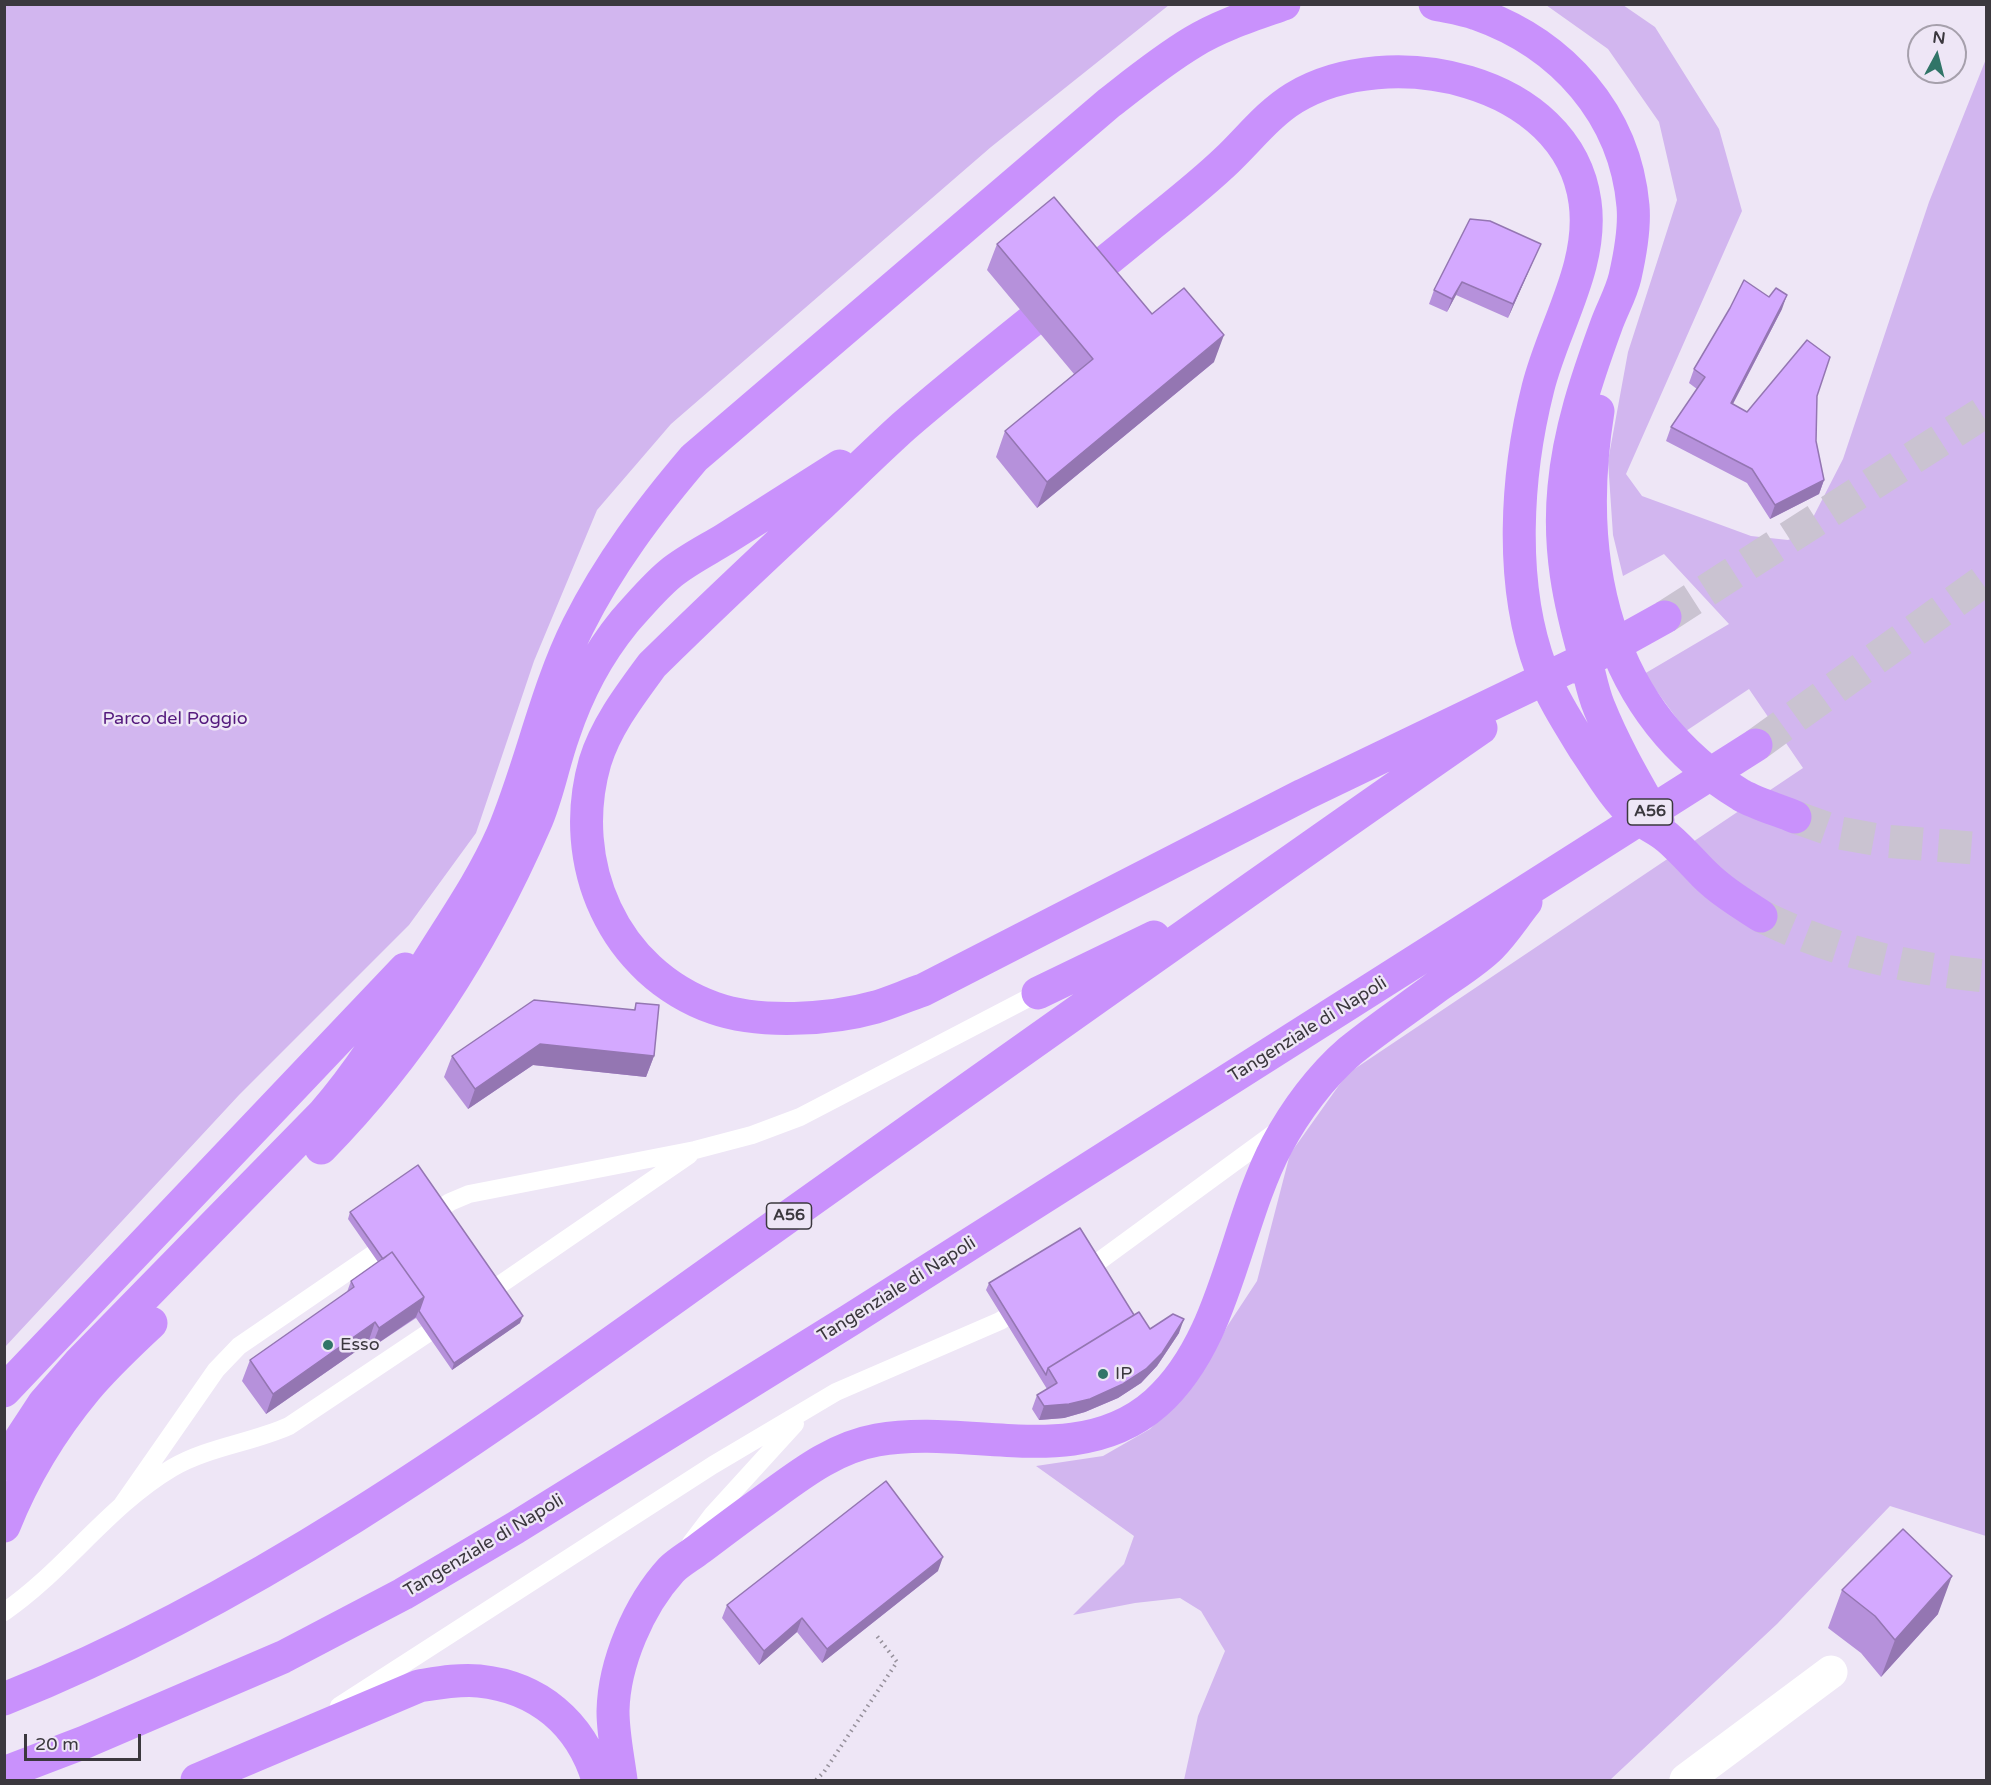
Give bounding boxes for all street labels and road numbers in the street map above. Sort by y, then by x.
road number: A56 [1628,799,1672,825]
street label: Tangenziale di Napoli [1225,973,1391,1087]
road number: A56 [766,1203,812,1229]
street label: Tangenziale di Napoli [814,1233,980,1347]
street label: Tangenziale di Napoli [400,1490,568,1602]

